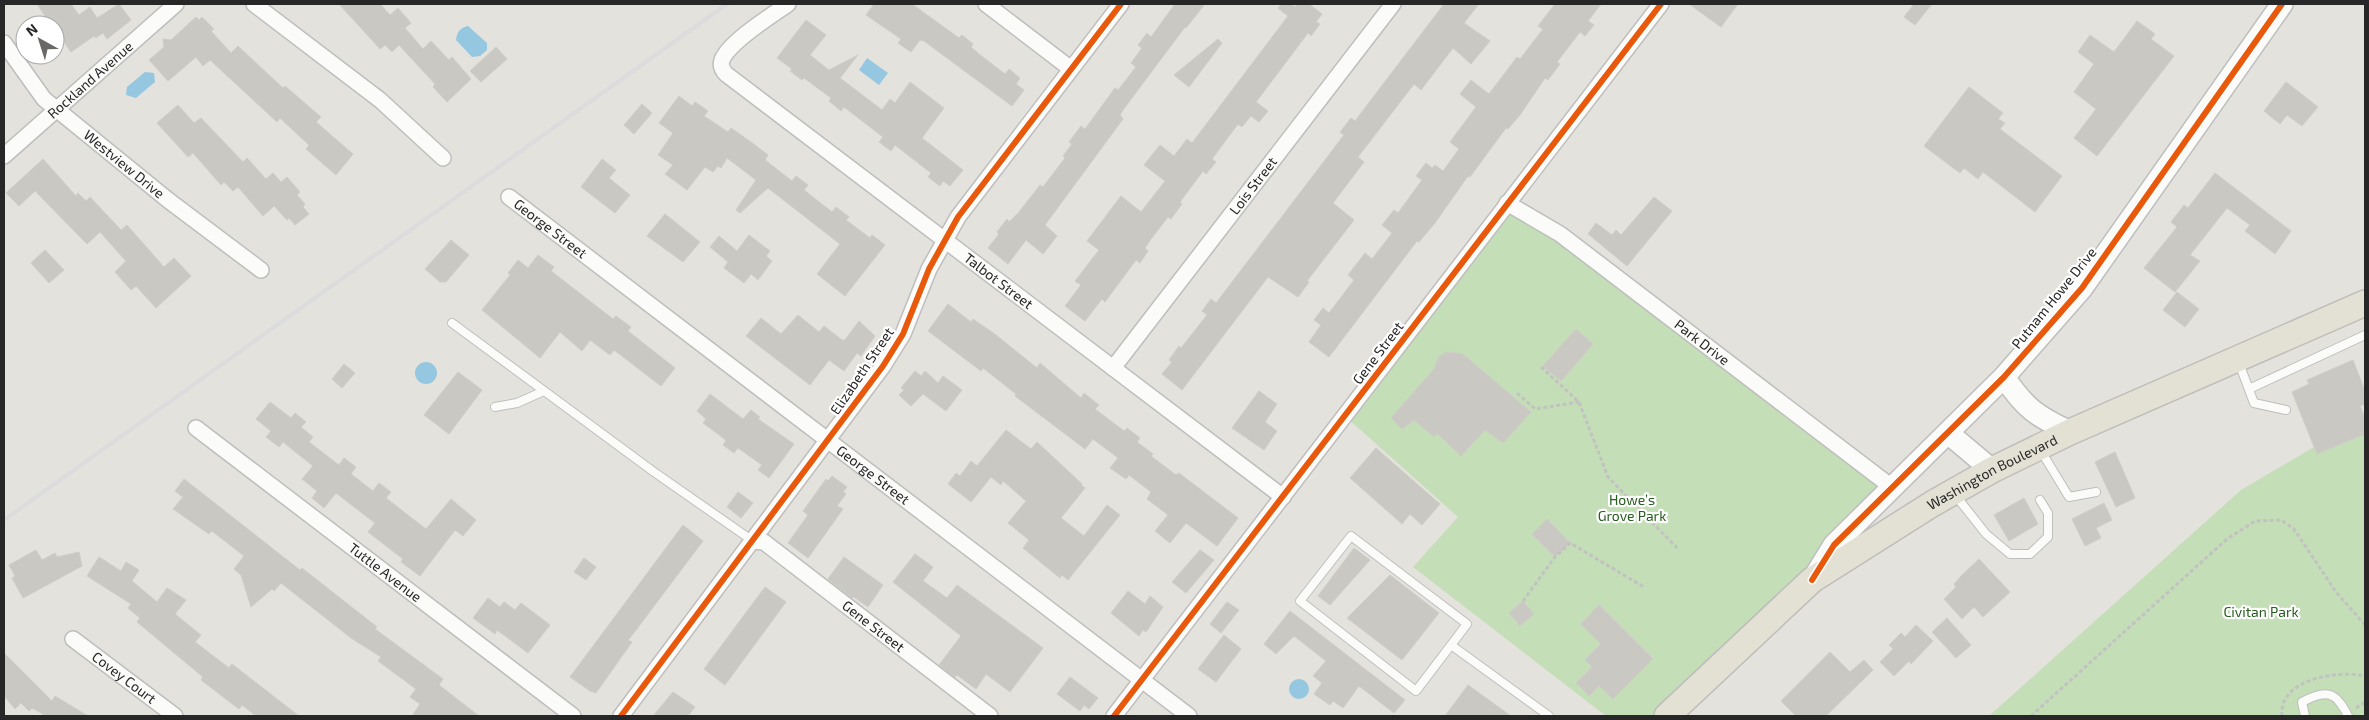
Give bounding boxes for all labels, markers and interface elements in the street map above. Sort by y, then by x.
north arrow [15,15,65,65]
text: N [22,20,41,39]
street label: Rockland Avenue [44,37,136,122]
street label: Westview Drive [81,126,168,202]
street label: Lois Street [1225,153,1280,217]
street label: George Street [511,195,590,261]
street label: Putnam Howe Drive [2008,244,2100,352]
street label: Talbot Street [961,249,1037,312]
street label: Park Drive [1671,315,1733,368]
street label: Gene Street [1349,318,1407,387]
street label: Elizabeth Street [826,324,897,417]
street label: Washington Boulevard [1924,431,2060,513]
street label: George Street [834,441,913,508]
park label: Howe’s Grove Park [1598,491,1666,524]
street label: Tuttle Avenue [346,539,425,605]
street label: Gene Street [839,596,908,655]
park label: Civitan Park [2223,603,2299,620]
street label: Covey Court [89,648,160,707]

